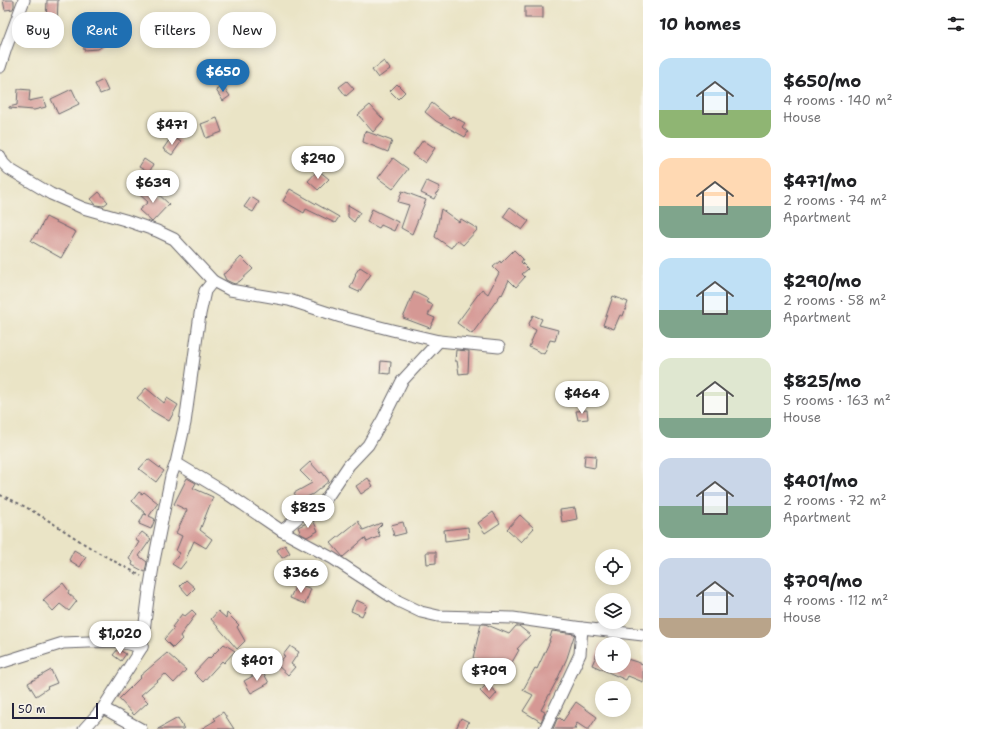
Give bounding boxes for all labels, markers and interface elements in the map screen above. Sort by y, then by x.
chip: Buy [12,12,64,48]
chip: Rent [72,12,132,48]
chip: Filters [140,12,210,48]
chip: New [218,12,276,48]
text: 10 homes [659,13,741,35]
icon: filters [945,13,967,35]
pin: $650 [199,59,247,93]
text: $650 [205,63,241,80]
text: $650/mo [783,70,861,92]
icon: home [691,74,739,122]
text: 4 rooms · 140 m² [783,92,892,109]
text: House [783,109,821,126]
pin: $471 [148,112,196,146]
text: $471 [156,116,188,133]
pin: $290 [294,146,342,180]
text: $290 [300,150,336,167]
pin: $639 [129,170,177,204]
text: $471/mo [783,170,857,192]
text: $639 [135,174,171,191]
icon: home [691,174,739,222]
text: 2 rooms · 74 m² [783,192,887,209]
text: Apartment [783,209,851,226]
text: $290/mo [783,270,861,292]
icon: home [691,274,739,322]
text: 2 rooms · 58 m² [783,292,886,309]
text: Apartment [783,309,851,326]
text: $825/mo [783,370,861,392]
icon: home [691,374,739,422]
pin: $464 [558,381,606,415]
text: $464 [564,385,600,402]
text: 5 rooms · 163 m² [783,392,891,409]
text: House [783,409,821,426]
text: $401/mo [783,470,858,492]
icon: home [691,474,739,522]
text: 2 rooms · 72 m² [783,492,887,509]
pin: $825 [284,495,332,529]
text: $825 [290,499,326,516]
text: Apartment [783,509,851,526]
map controls [595,549,631,717]
button: locate [595,549,631,585]
pin: $366 [277,560,325,594]
text: $366 [283,564,319,581]
text: $709/mo [783,570,863,592]
icon: home [691,574,739,622]
text: 4 rooms · 112 m² [783,592,888,609]
button: layers [595,593,631,629]
text: House [783,609,821,626]
pin: $1,020 [87,621,153,655]
text: $1,020 [98,625,142,642]
button: + [595,637,631,673]
pin: $401 [233,648,281,682]
text: $401 [241,652,273,669]
pin: $709 [465,658,513,692]
text: $709 [471,662,507,679]
button: − [595,681,631,717]
scale bar [12,701,98,720]
text: 50 m [18,702,46,717]

